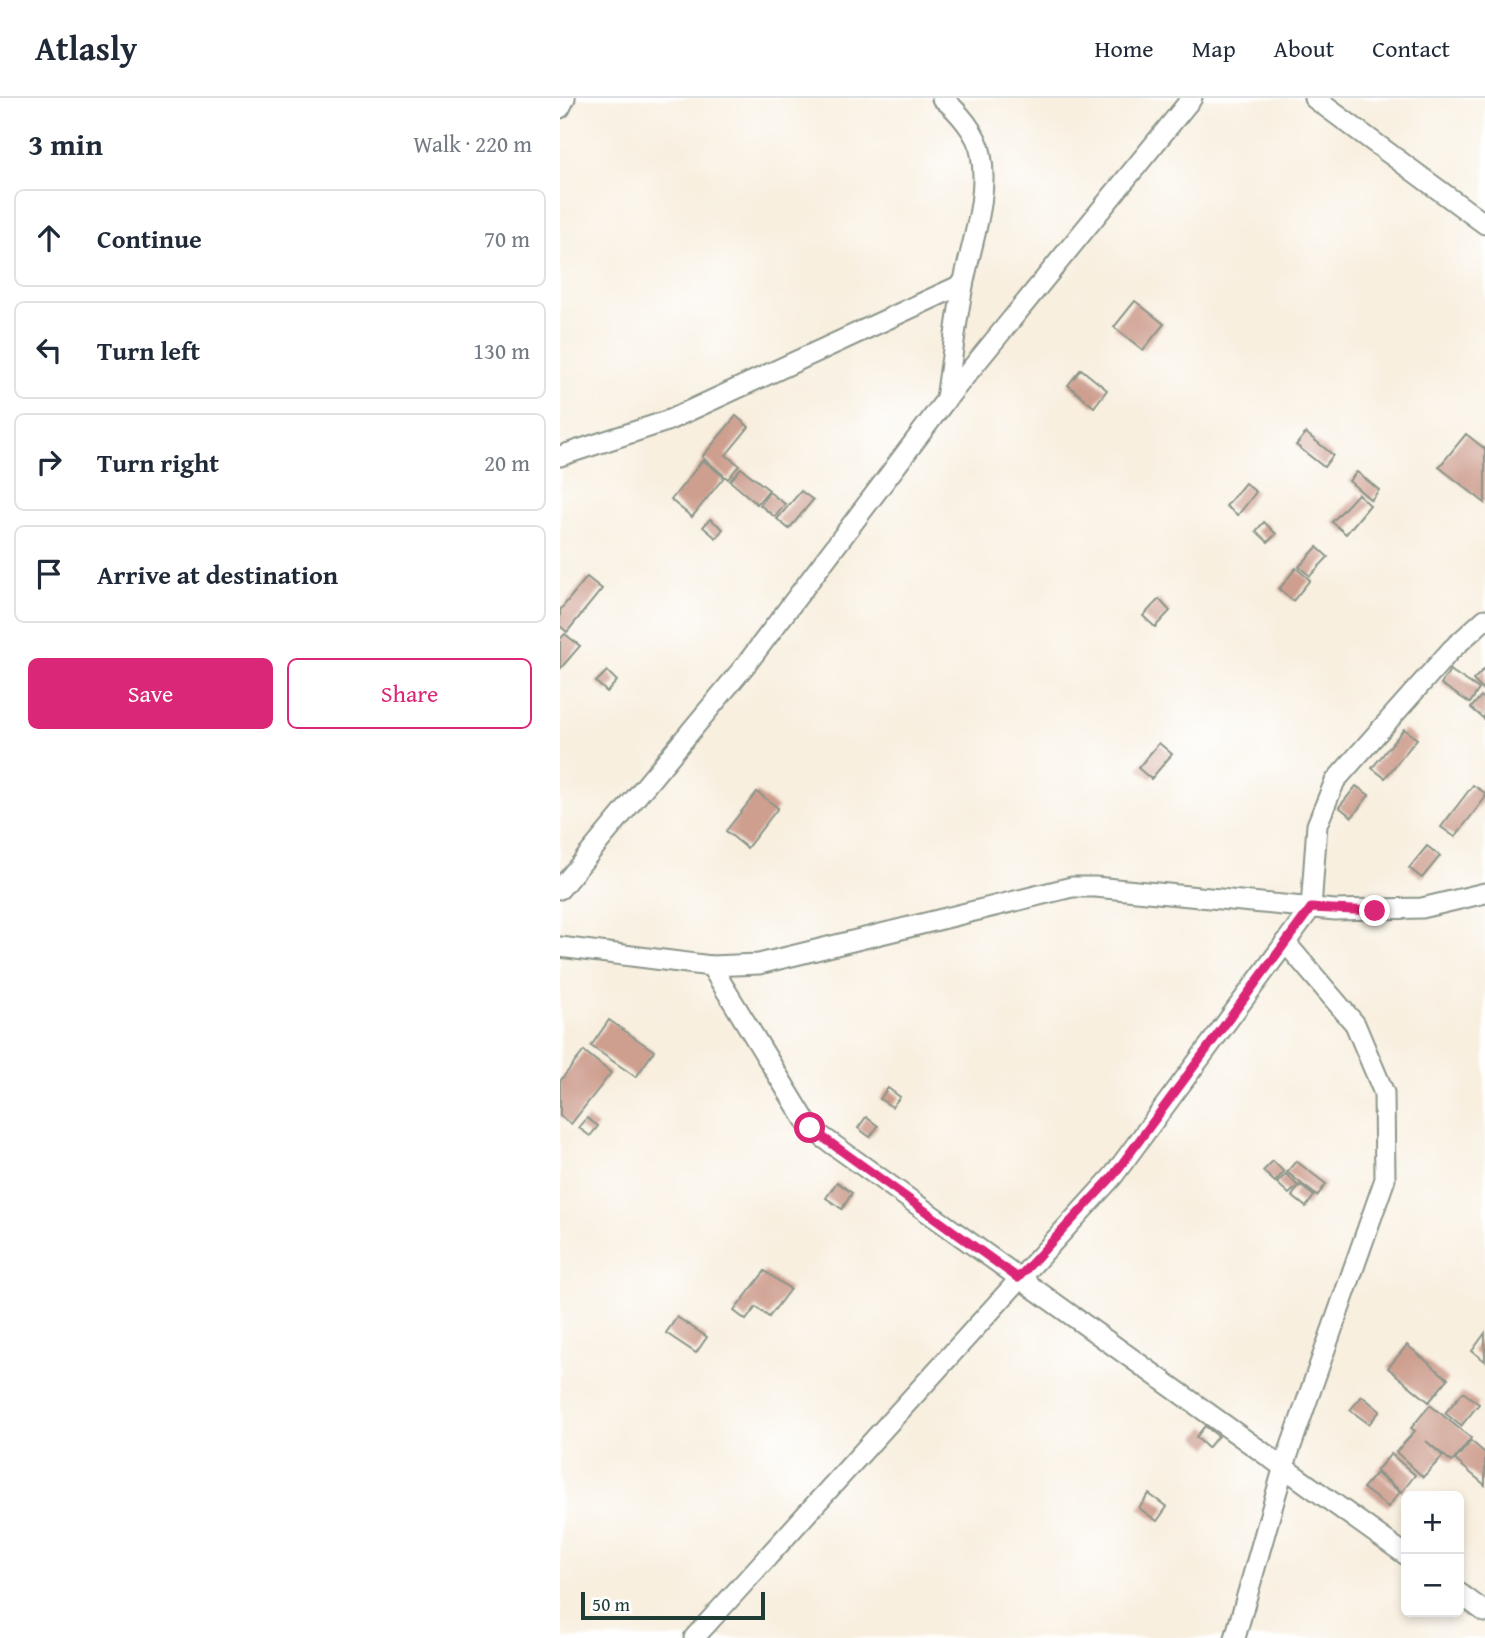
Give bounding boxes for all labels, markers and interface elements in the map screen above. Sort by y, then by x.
text: Atlasly [35,24,137,72]
text: Home [1095,31,1154,66]
text: Map [1192,31,1236,66]
text: About [1274,31,1334,66]
text: Contact [1372,31,1450,66]
text: 3 min [28,122,103,166]
text: Walk · 220 m [413,127,532,160]
icon: ahead [30,219,68,257]
text: Continue [97,219,202,258]
text: 70 m [484,222,530,255]
icon: left [30,331,68,369]
text: Turn left [97,331,200,370]
text: 130 m [473,334,530,367]
icon: right [30,443,68,481]
text: Turn right [97,443,219,482]
text: 20 m [484,446,530,479]
icon: arrive [30,555,68,593]
text: Arrive at destination [97,555,338,594]
button: Save [28,658,273,729]
button: Share [287,658,532,729]
route end [1359,895,1390,926]
route start [794,1112,825,1143]
map controls [1401,1491,1464,1617]
button: + [1401,1491,1464,1554]
button: − [1401,1554,1464,1617]
scale bar [581,1589,765,1621]
text: 50 m [592,1590,630,1618]

